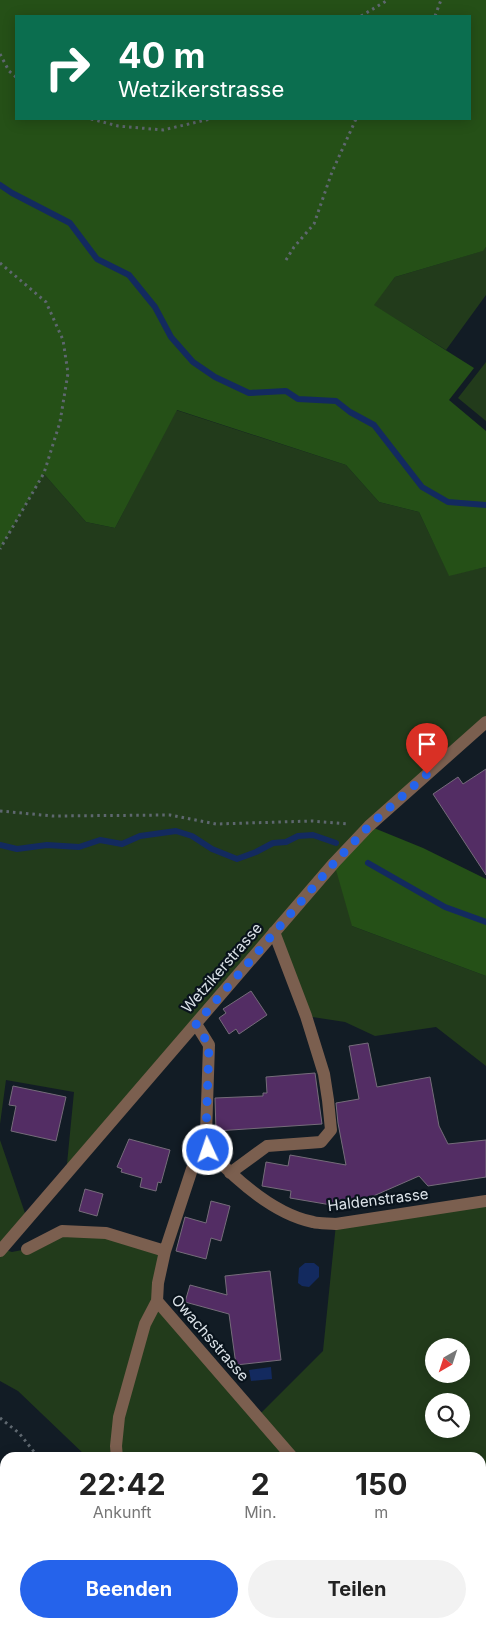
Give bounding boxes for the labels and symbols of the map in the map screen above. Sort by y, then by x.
pin [406,723,448,774]
street label: Wetzikerstrasse [177,919,266,1017]
position arrow [181,1123,233,1175]
street label: Haldenstrasse [326,1184,429,1215]
street label: Owachsstrasse [167,1290,253,1385]
north arrow [425,1338,470,1382]

